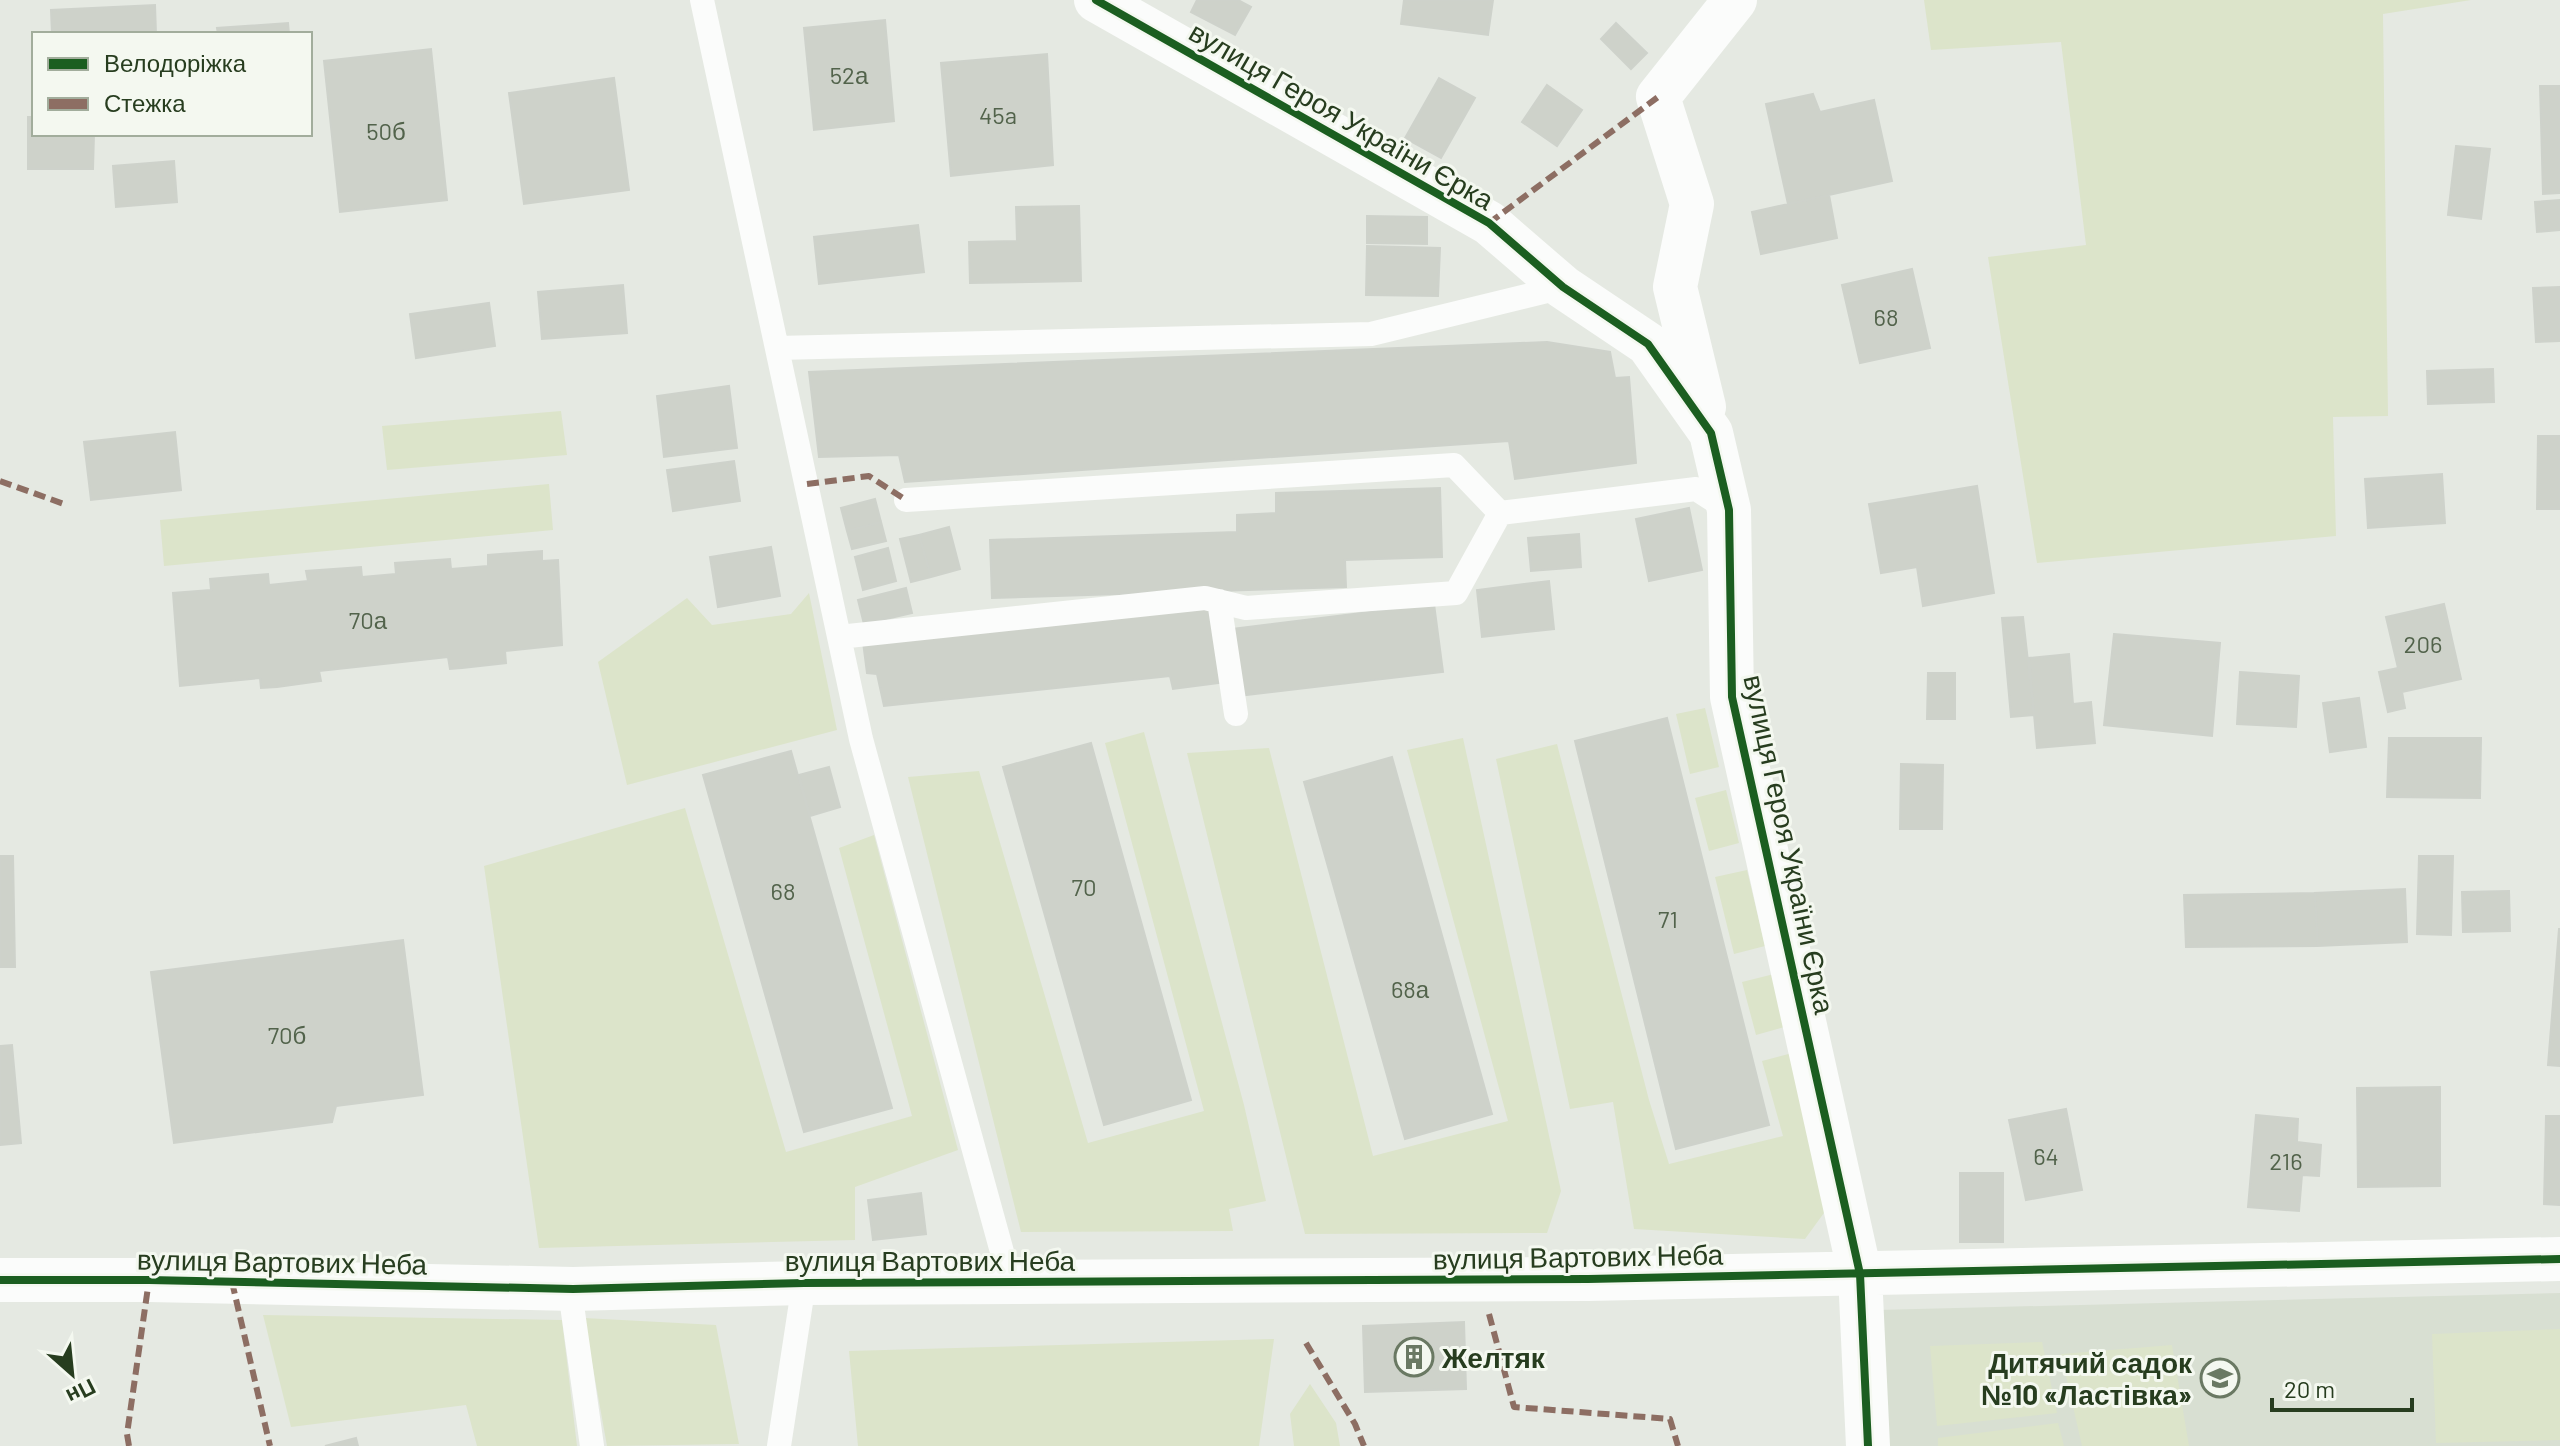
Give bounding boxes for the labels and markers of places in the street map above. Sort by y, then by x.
building icon: Желтяк [1393,1336,1435,1378]
place label: Желтяк [1441,1340,1546,1374]
place label: Дитячий садок №10 «Ластівка» [1981,1345,2193,1411]
school or university icon: Дитячий садок №10 «Ластівка» [2199,1357,2241,1399]

